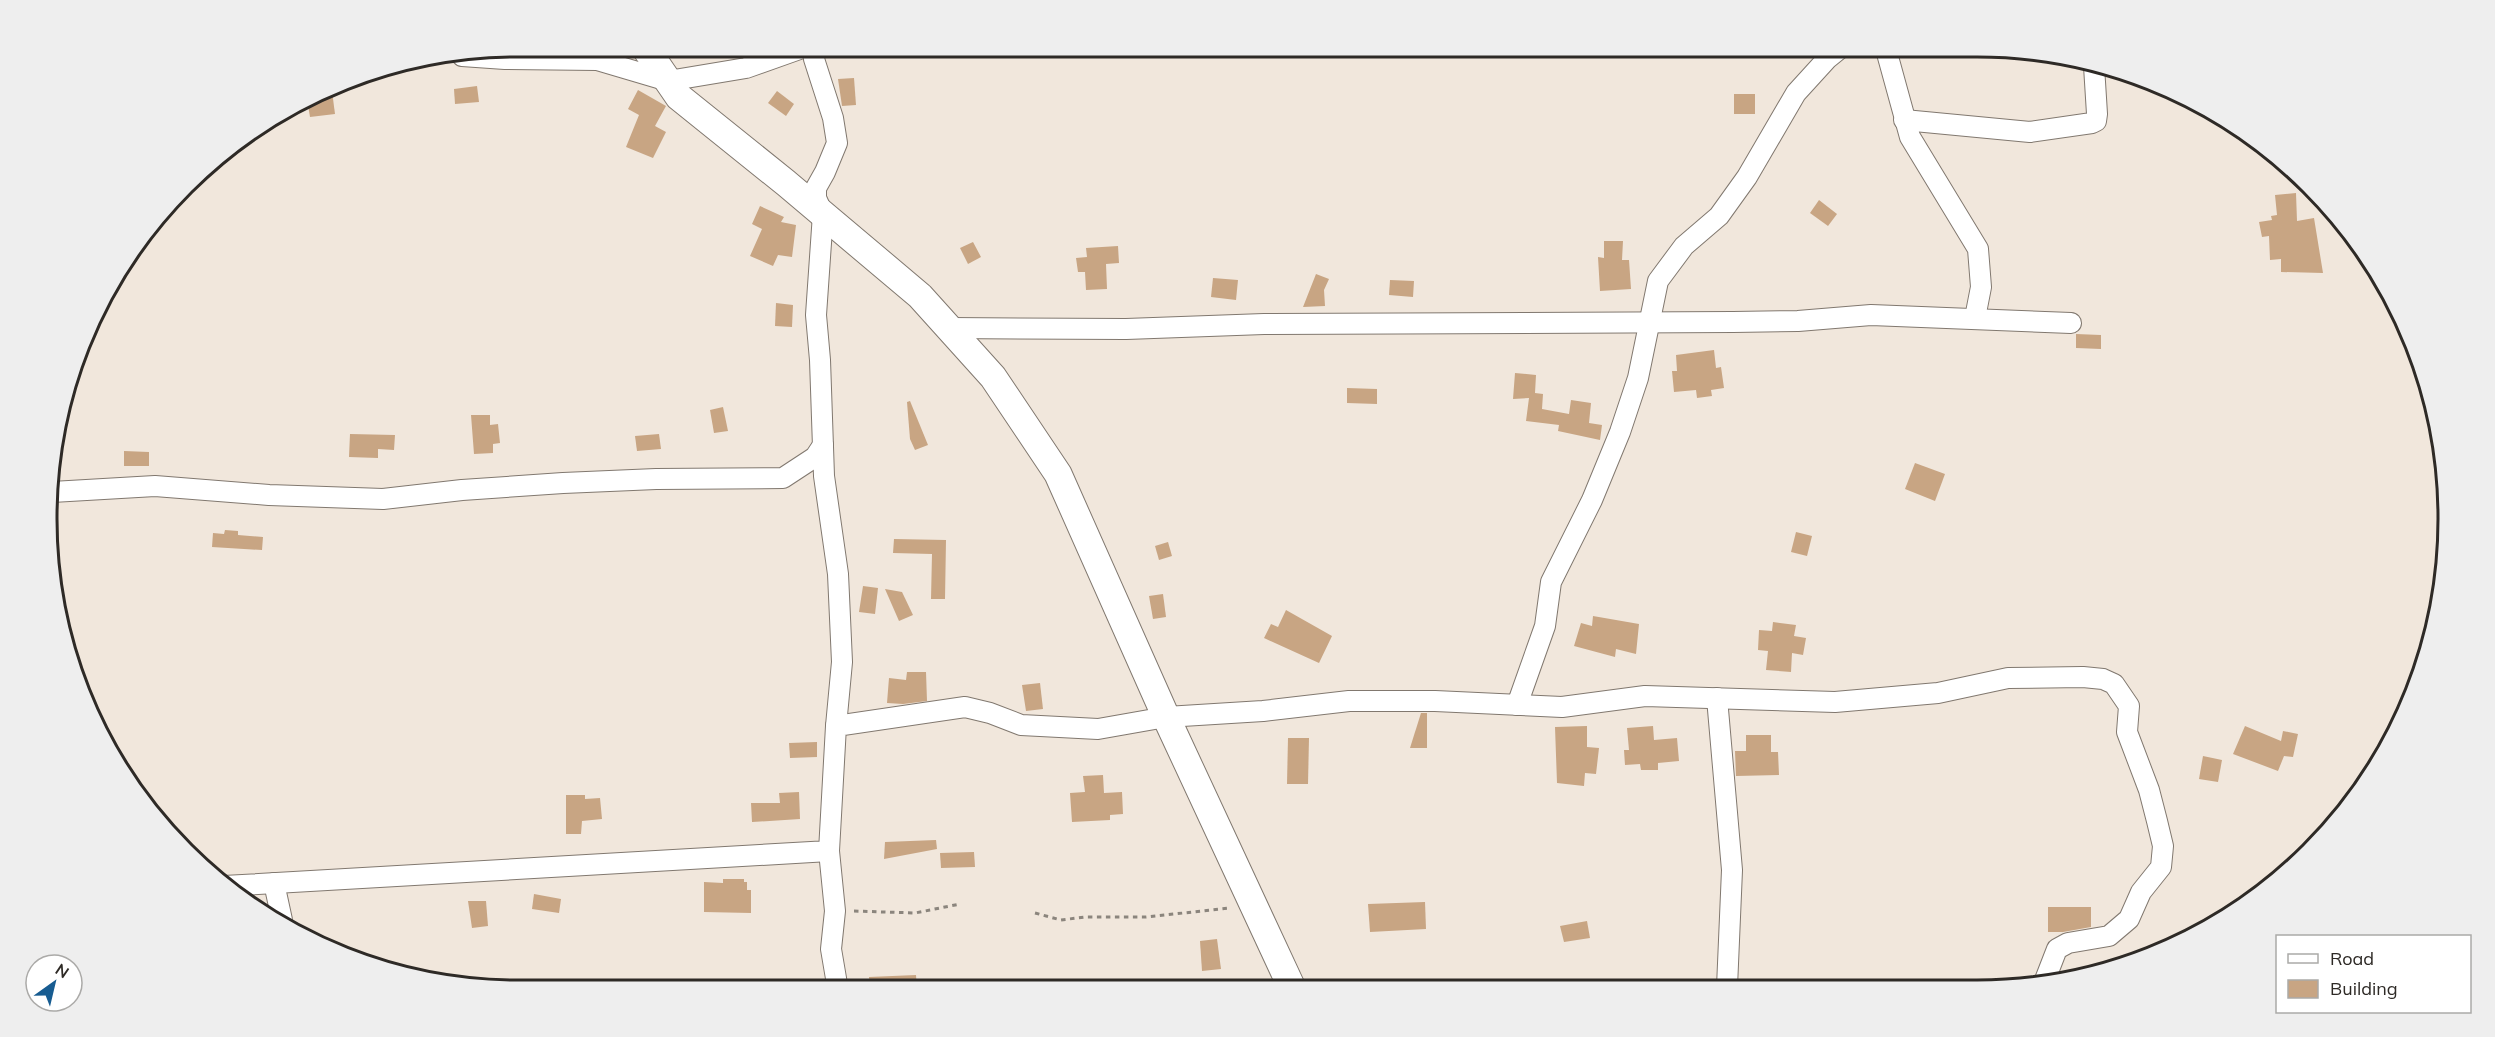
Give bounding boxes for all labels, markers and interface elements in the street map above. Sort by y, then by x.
legend [2276,935,2471,1013]
text: Road [2330,947,2374,970]
north arrow [24,953,84,1013]
text: N [52,959,73,982]
text: Building [2330,977,2398,1000]

